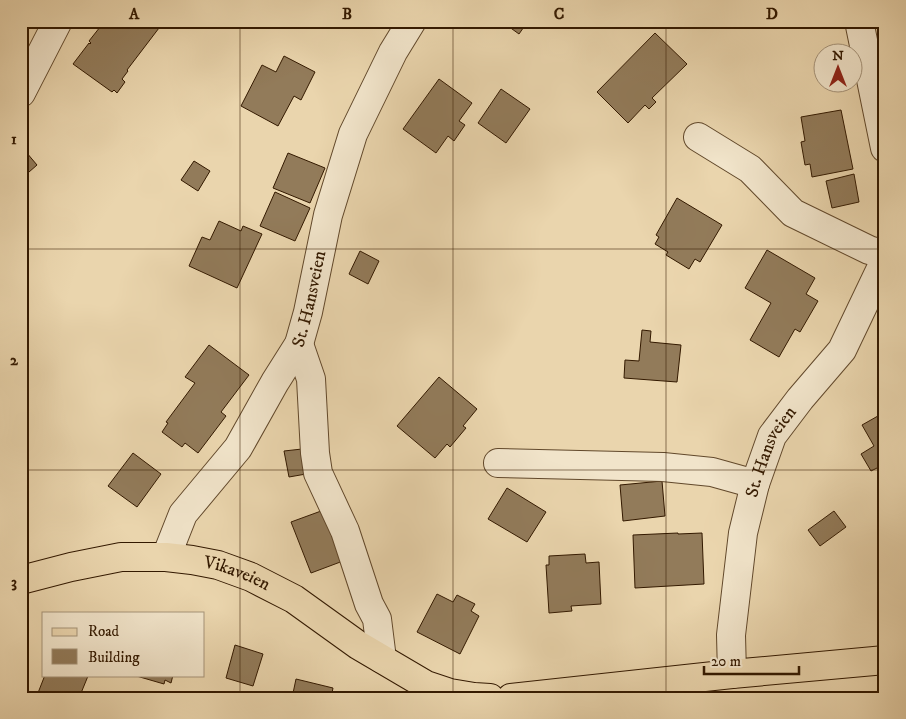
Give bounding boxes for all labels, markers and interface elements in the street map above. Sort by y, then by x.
text: A [128,4,140,24]
text: B [342,4,352,24]
text: C [554,4,564,24]
text: D [766,4,778,24]
north arrow [814,42,864,92]
text: N [832,47,844,65]
text: 1 [11,129,17,149]
street label: St. Hansveien [288,248,331,350]
text: 2 [10,350,19,370]
street label: St. Hansveien [741,402,802,500]
street label: Vikaveien [201,551,275,596]
text: 3 [11,572,17,592]
legend [42,612,205,676]
text: Road [88,622,120,641]
scale bar [704,644,798,676]
text: Building [88,648,140,667]
text: 20 m [711,652,741,671]

